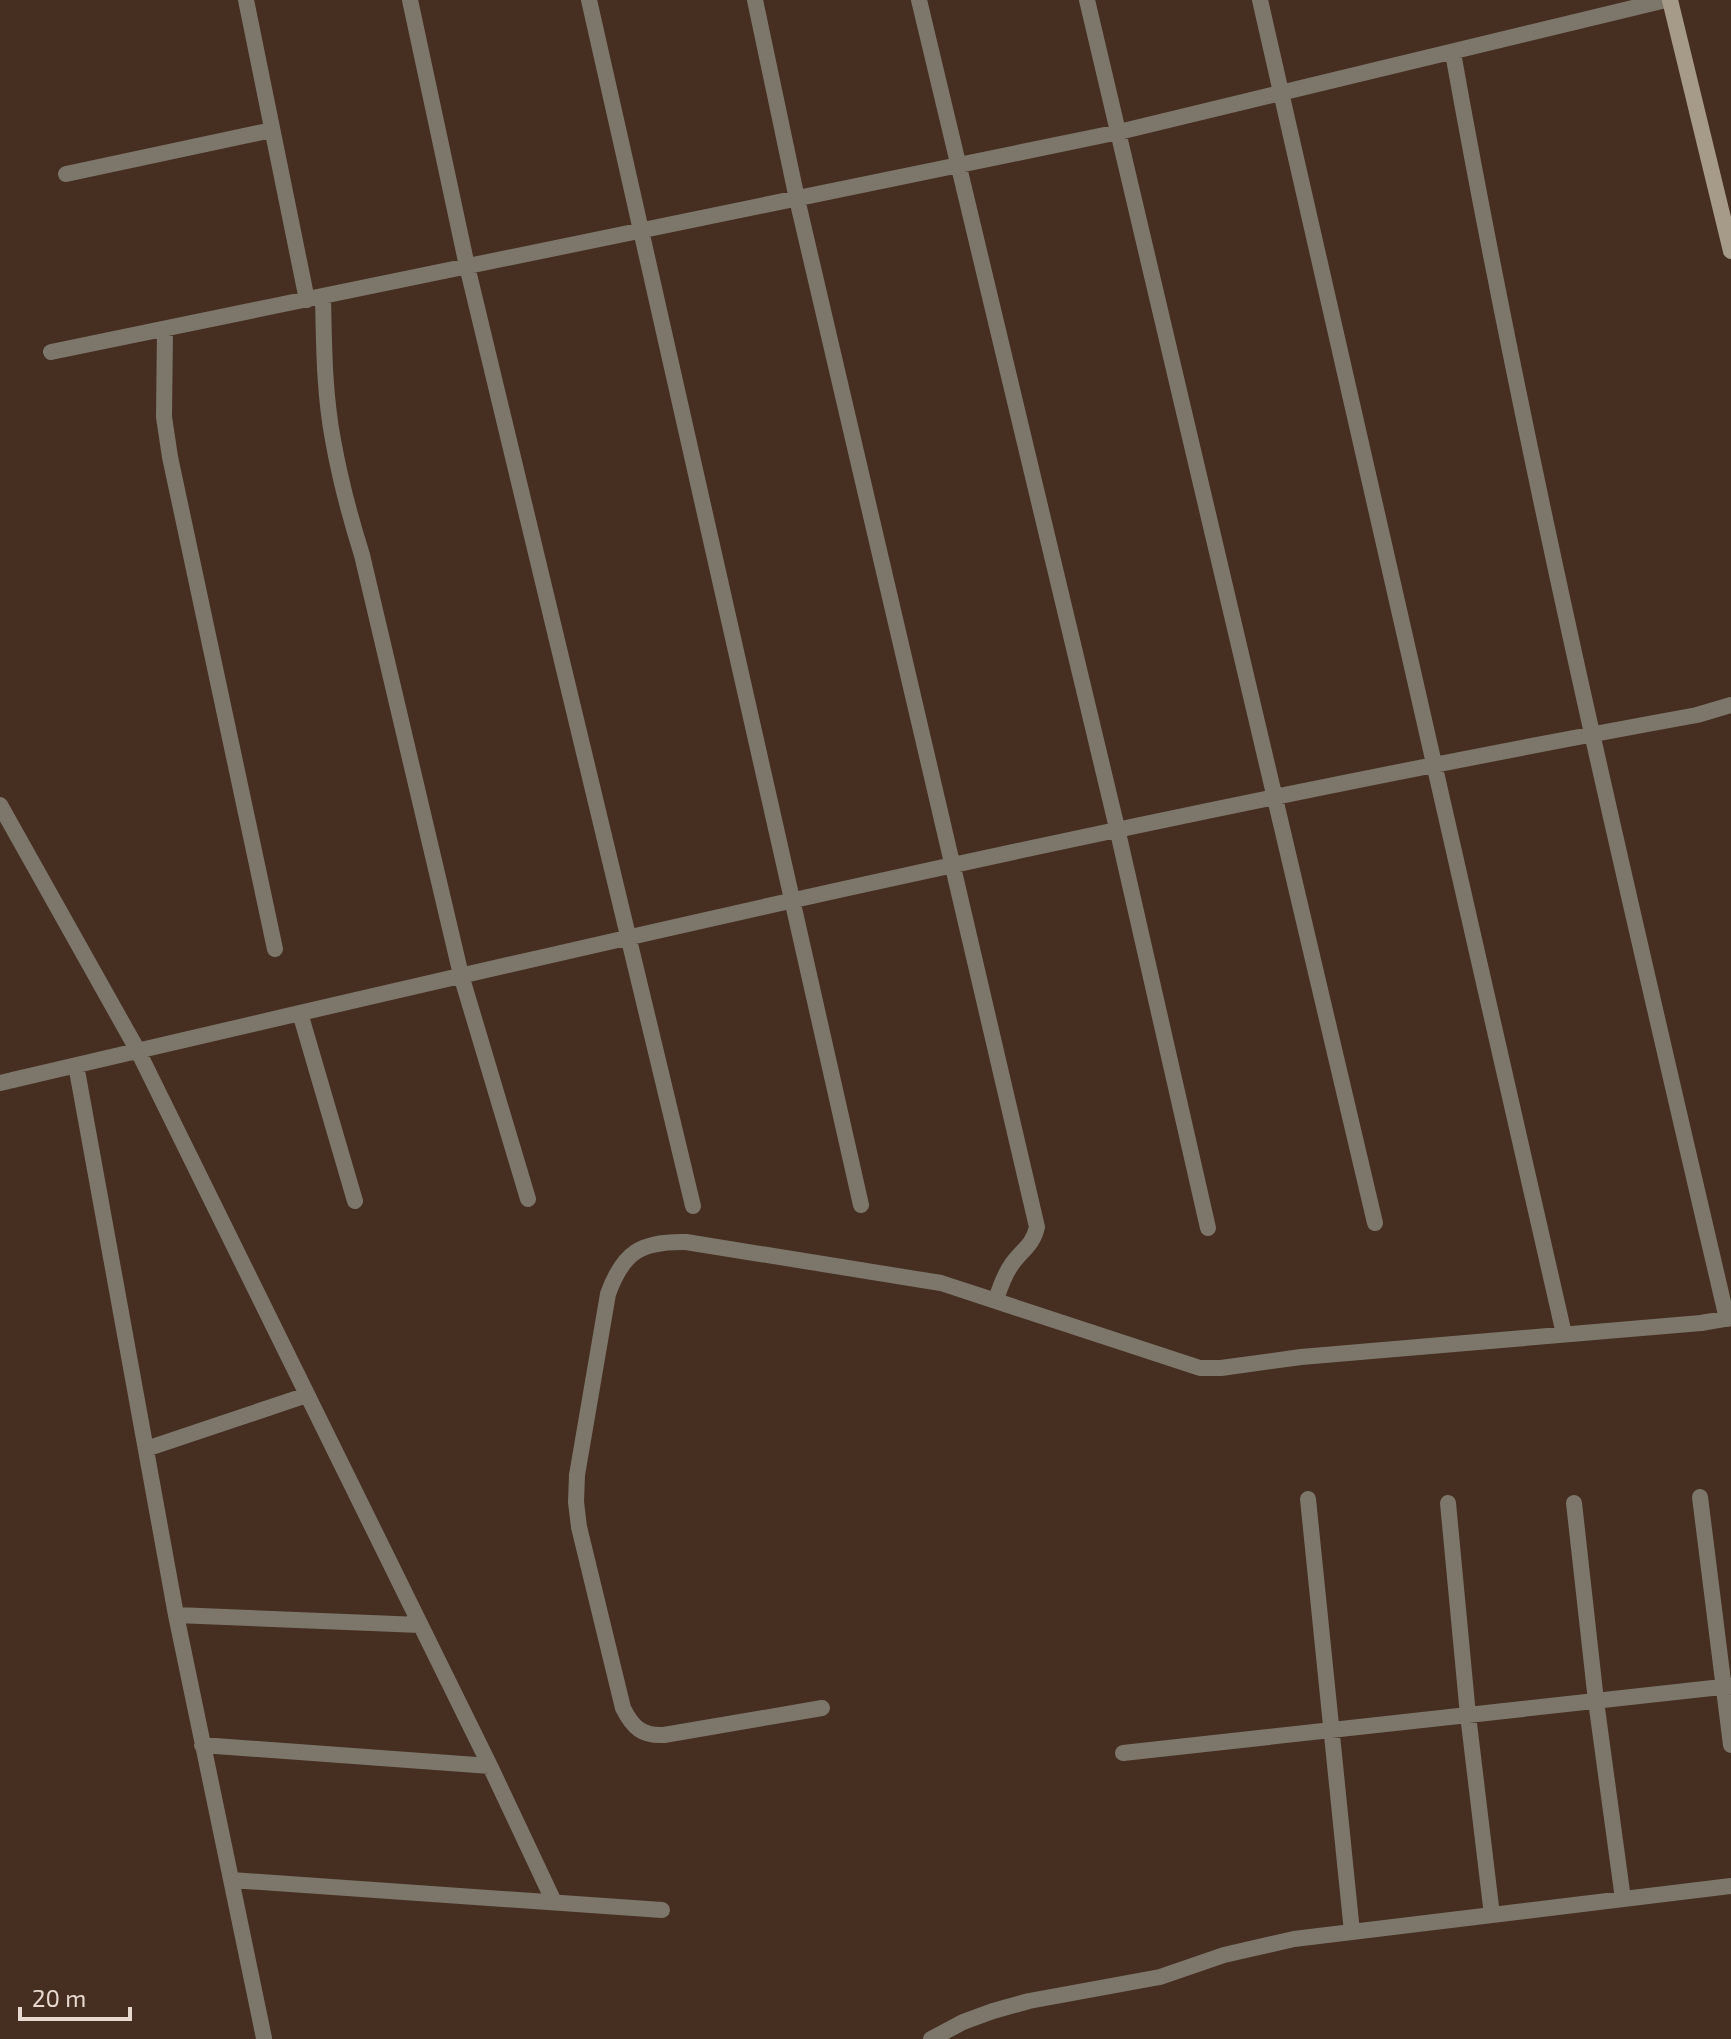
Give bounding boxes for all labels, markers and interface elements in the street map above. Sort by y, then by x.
scale bar [20,1971,130,2021]
text: 20 m [32,1983,86,2012]

